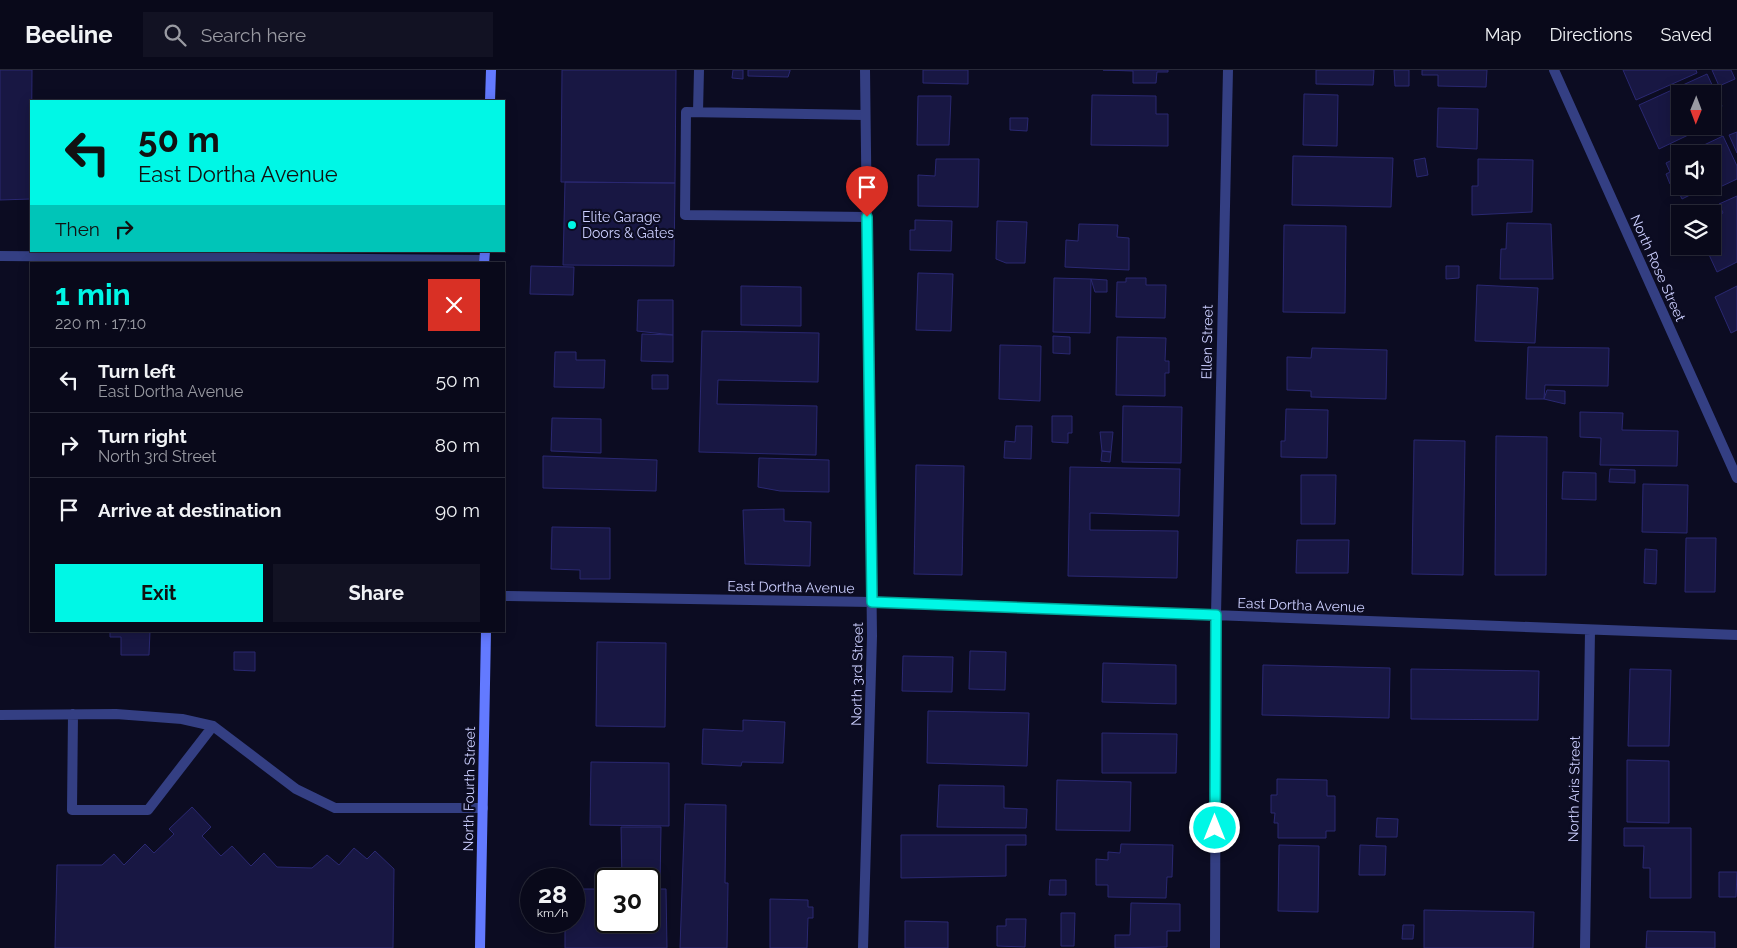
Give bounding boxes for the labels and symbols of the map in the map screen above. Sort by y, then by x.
north arrow [1671,85,1721,135]
pin [846,166,888,217]
place label: Elite Garage Doors & Gates [582,209,674,241]
street label: North Rose Street [1627,212,1689,324]
marker: Elite Garage Doors & Gates [566,219,578,231]
street label: Ellen Street [1198,304,1216,380]
street label: East Dortha Avenue [727,578,855,596]
street label: East Dortha Avenue [1237,595,1365,615]
street label: North 3rd Street [848,622,866,726]
street label: North Fourth Street [460,726,478,852]
street label: North Aris Street [1565,735,1583,842]
position arrow [1188,801,1240,853]
speed limit sign: 30 [595,868,660,933]

